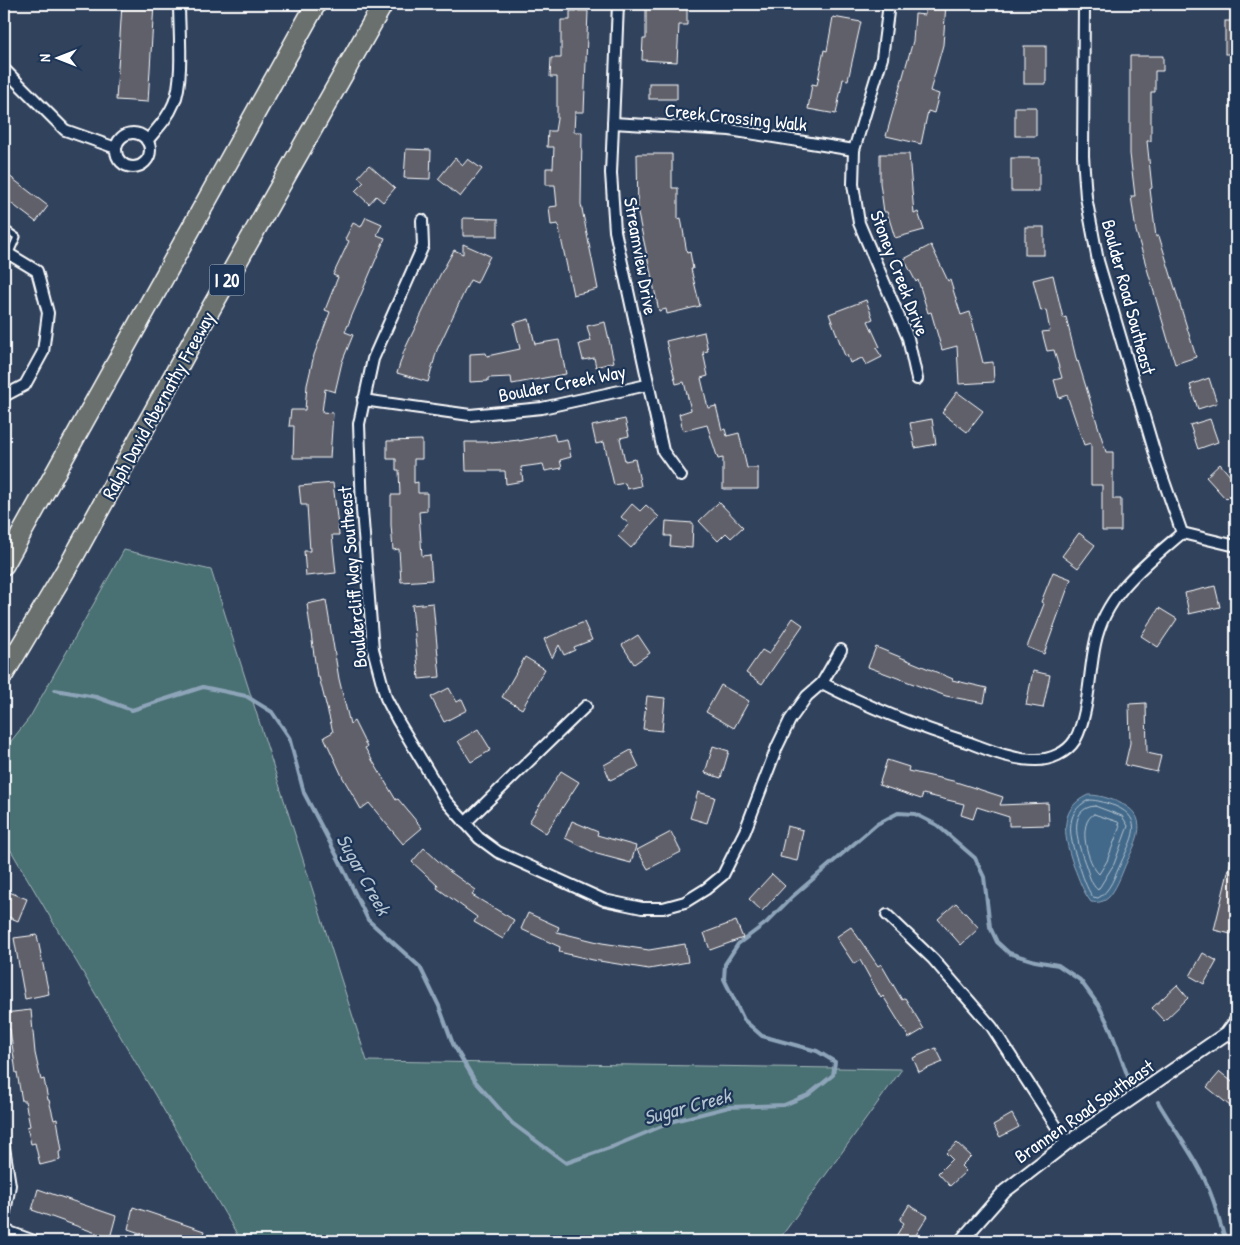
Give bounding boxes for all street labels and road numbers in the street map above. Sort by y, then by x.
street label: Creek Crossing Walk [664,97,809,137]
street label: Streamview Drive [618,195,664,317]
street label: Stoney Creek Drive [864,207,936,340]
street label: Boulder Road Southeast [1096,217,1162,378]
road number: I 20 [210,264,244,296]
street label: Ralph David Abernathy Freeway [96,307,220,503]
street label: Boulder Creek Way [496,358,628,408]
street label: Bouldercliff Way Southeast [331,485,373,669]
street label: Brannen Road Southeast [1009,1053,1159,1169]

